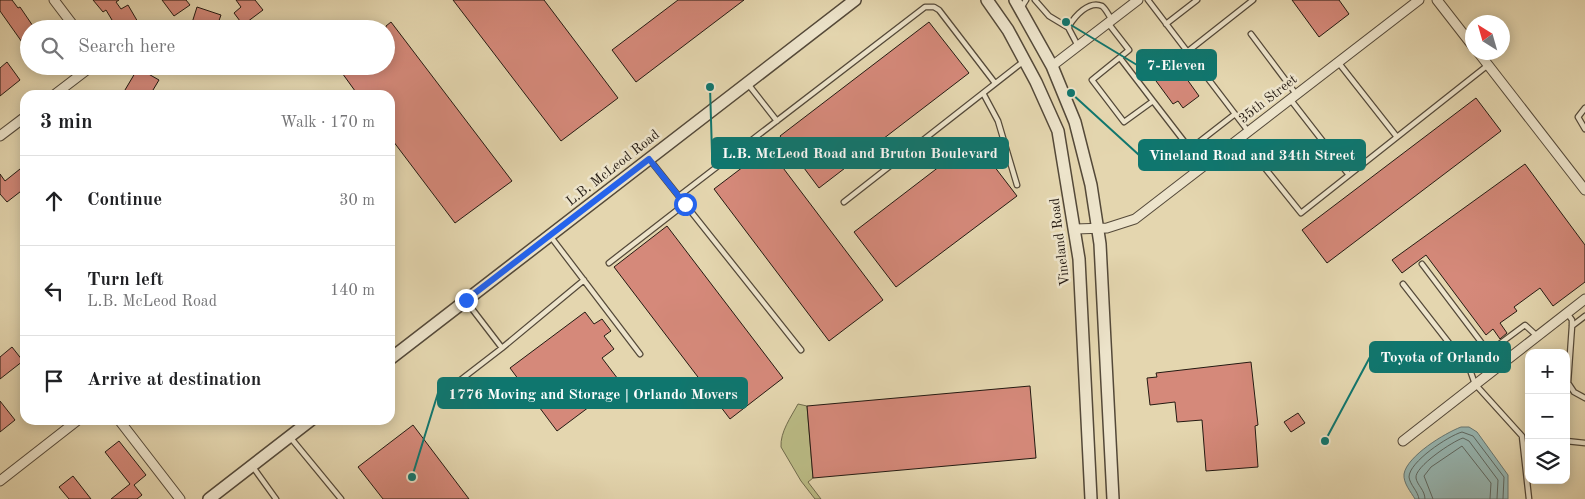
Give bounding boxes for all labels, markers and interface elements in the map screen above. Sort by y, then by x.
north arrow [1465,15,1510,60]
search box [20,20,395,75]
icon: search [38,34,66,62]
text: Search here [78,38,175,57]
callout: 7-Eleven [1137,50,1216,80]
text: 7-Eleven [1147,59,1205,74]
street label: 35th Street [1236,72,1300,126]
text: 3 min [40,112,93,133]
text: Walk · 170 m [280,115,375,131]
street label: L.B. McLeod Road [564,127,662,209]
callout: L.B. McLeod Road and Bruton Boulevard [712,138,1008,168]
callout: Vineland Road and 34th Street [1139,140,1365,170]
text: L.B. McLeod Road and Bruton Boulevard [722,147,998,162]
text: Vineland Road and 34th Street [1149,149,1356,164]
icon: ahead [40,187,68,215]
text: Continue [87,191,162,210]
text: 30 m [339,193,375,209]
route start [674,193,697,216]
street label: Vineland Road [1048,197,1072,287]
text: Turn left [87,271,164,290]
icon: left [40,277,68,305]
text: 140 m [330,283,375,299]
route end [455,289,478,312]
text: L.B. McLeod Road [87,294,217,310]
callout: Toyota of Orlando [1370,342,1510,372]
map controls [1525,349,1570,484]
button: + [1525,349,1570,394]
text: Toyota of Orlando [1380,351,1500,366]
icon: arrive [40,367,68,395]
text: Arrive at destination [87,371,261,390]
callout: 1776 Moving and Storage | Orlando Movers [438,378,747,408]
text: 1776 Moving and Storage | Orlando Movers [448,388,738,403]
button: − [1525,394,1570,439]
button: layers [1525,439,1570,484]

